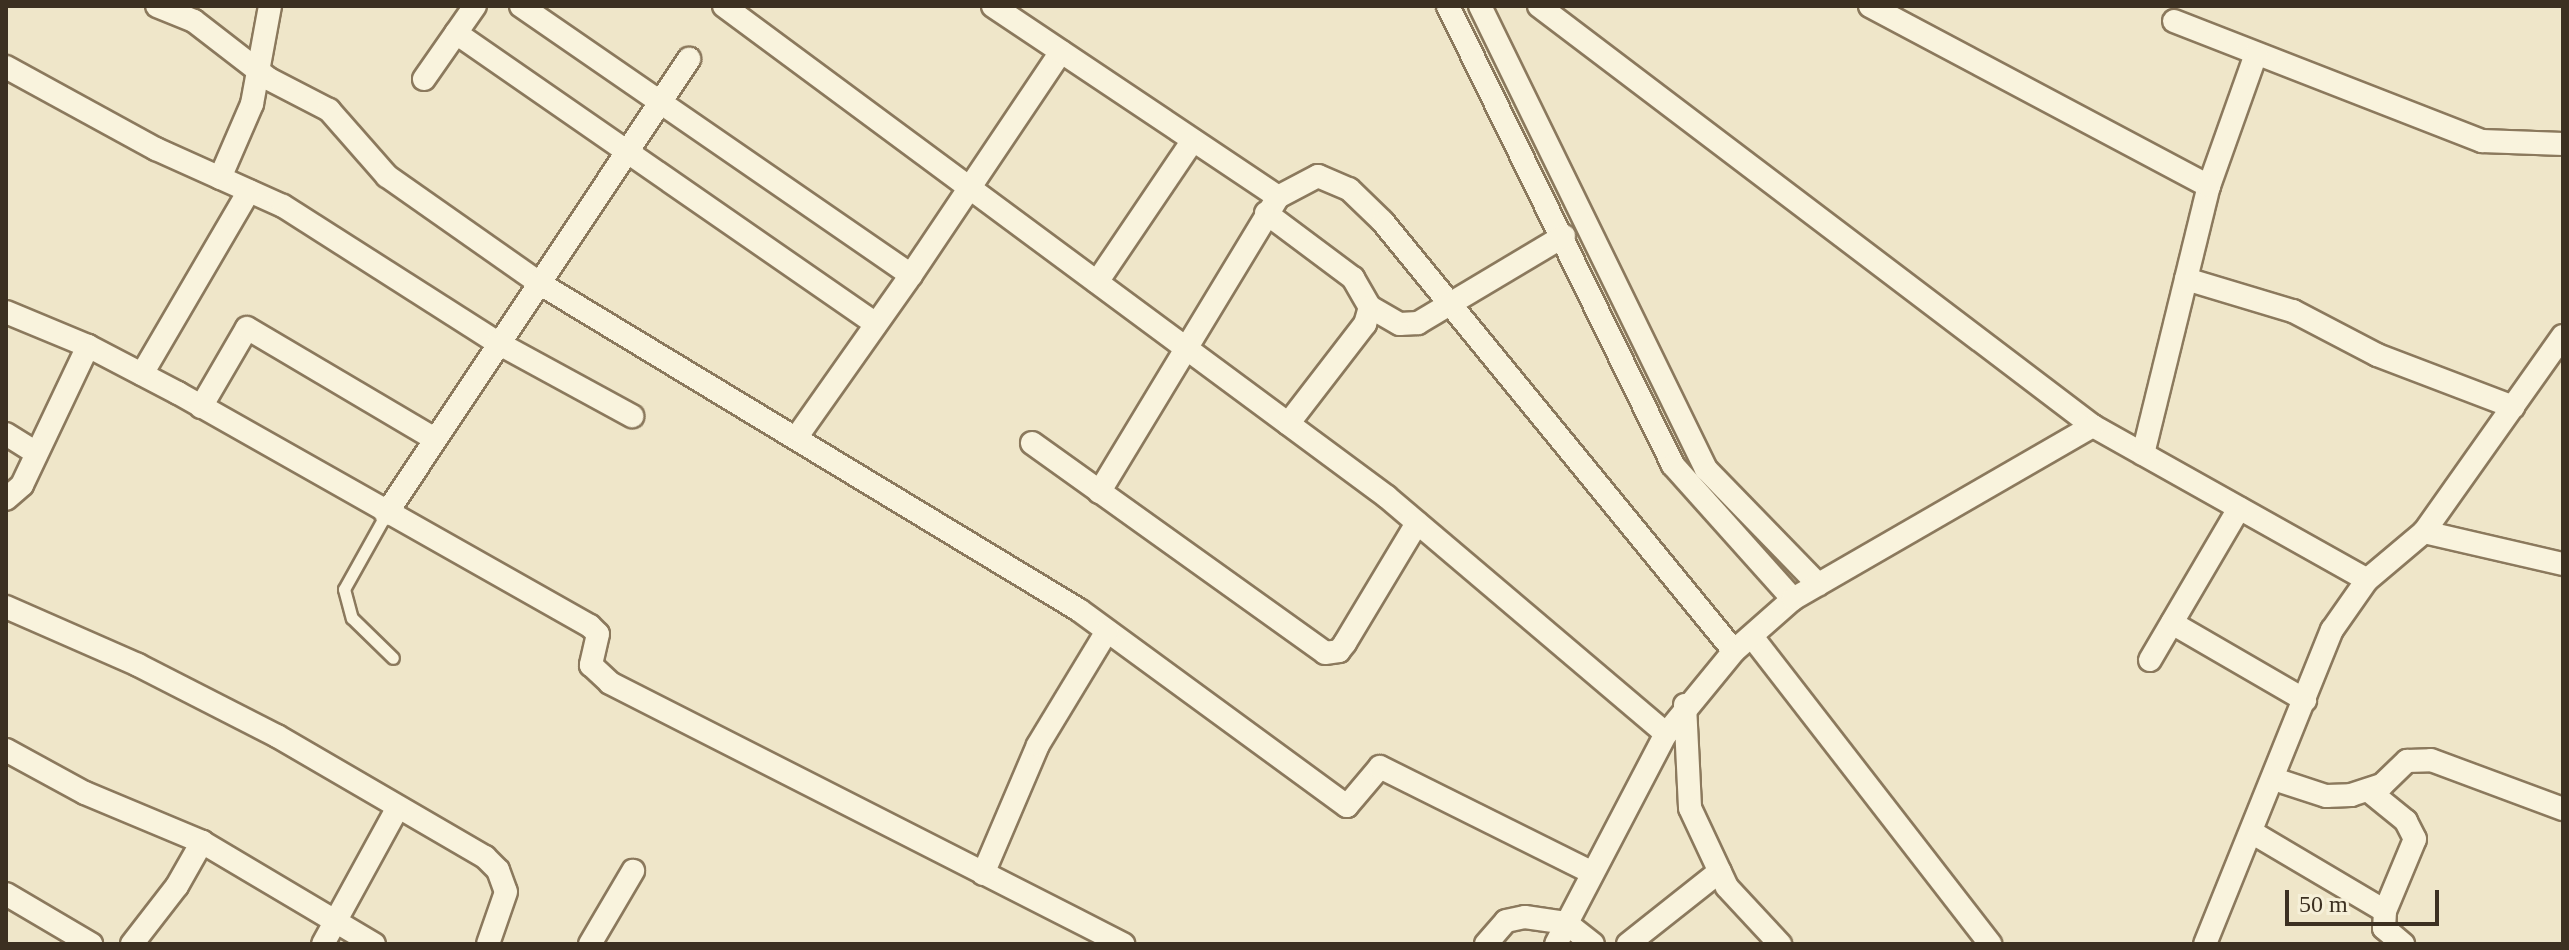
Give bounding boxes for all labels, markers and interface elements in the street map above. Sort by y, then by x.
scale bar [2289,874,2443,924]
text: 50 m [2299,891,2348,917]

